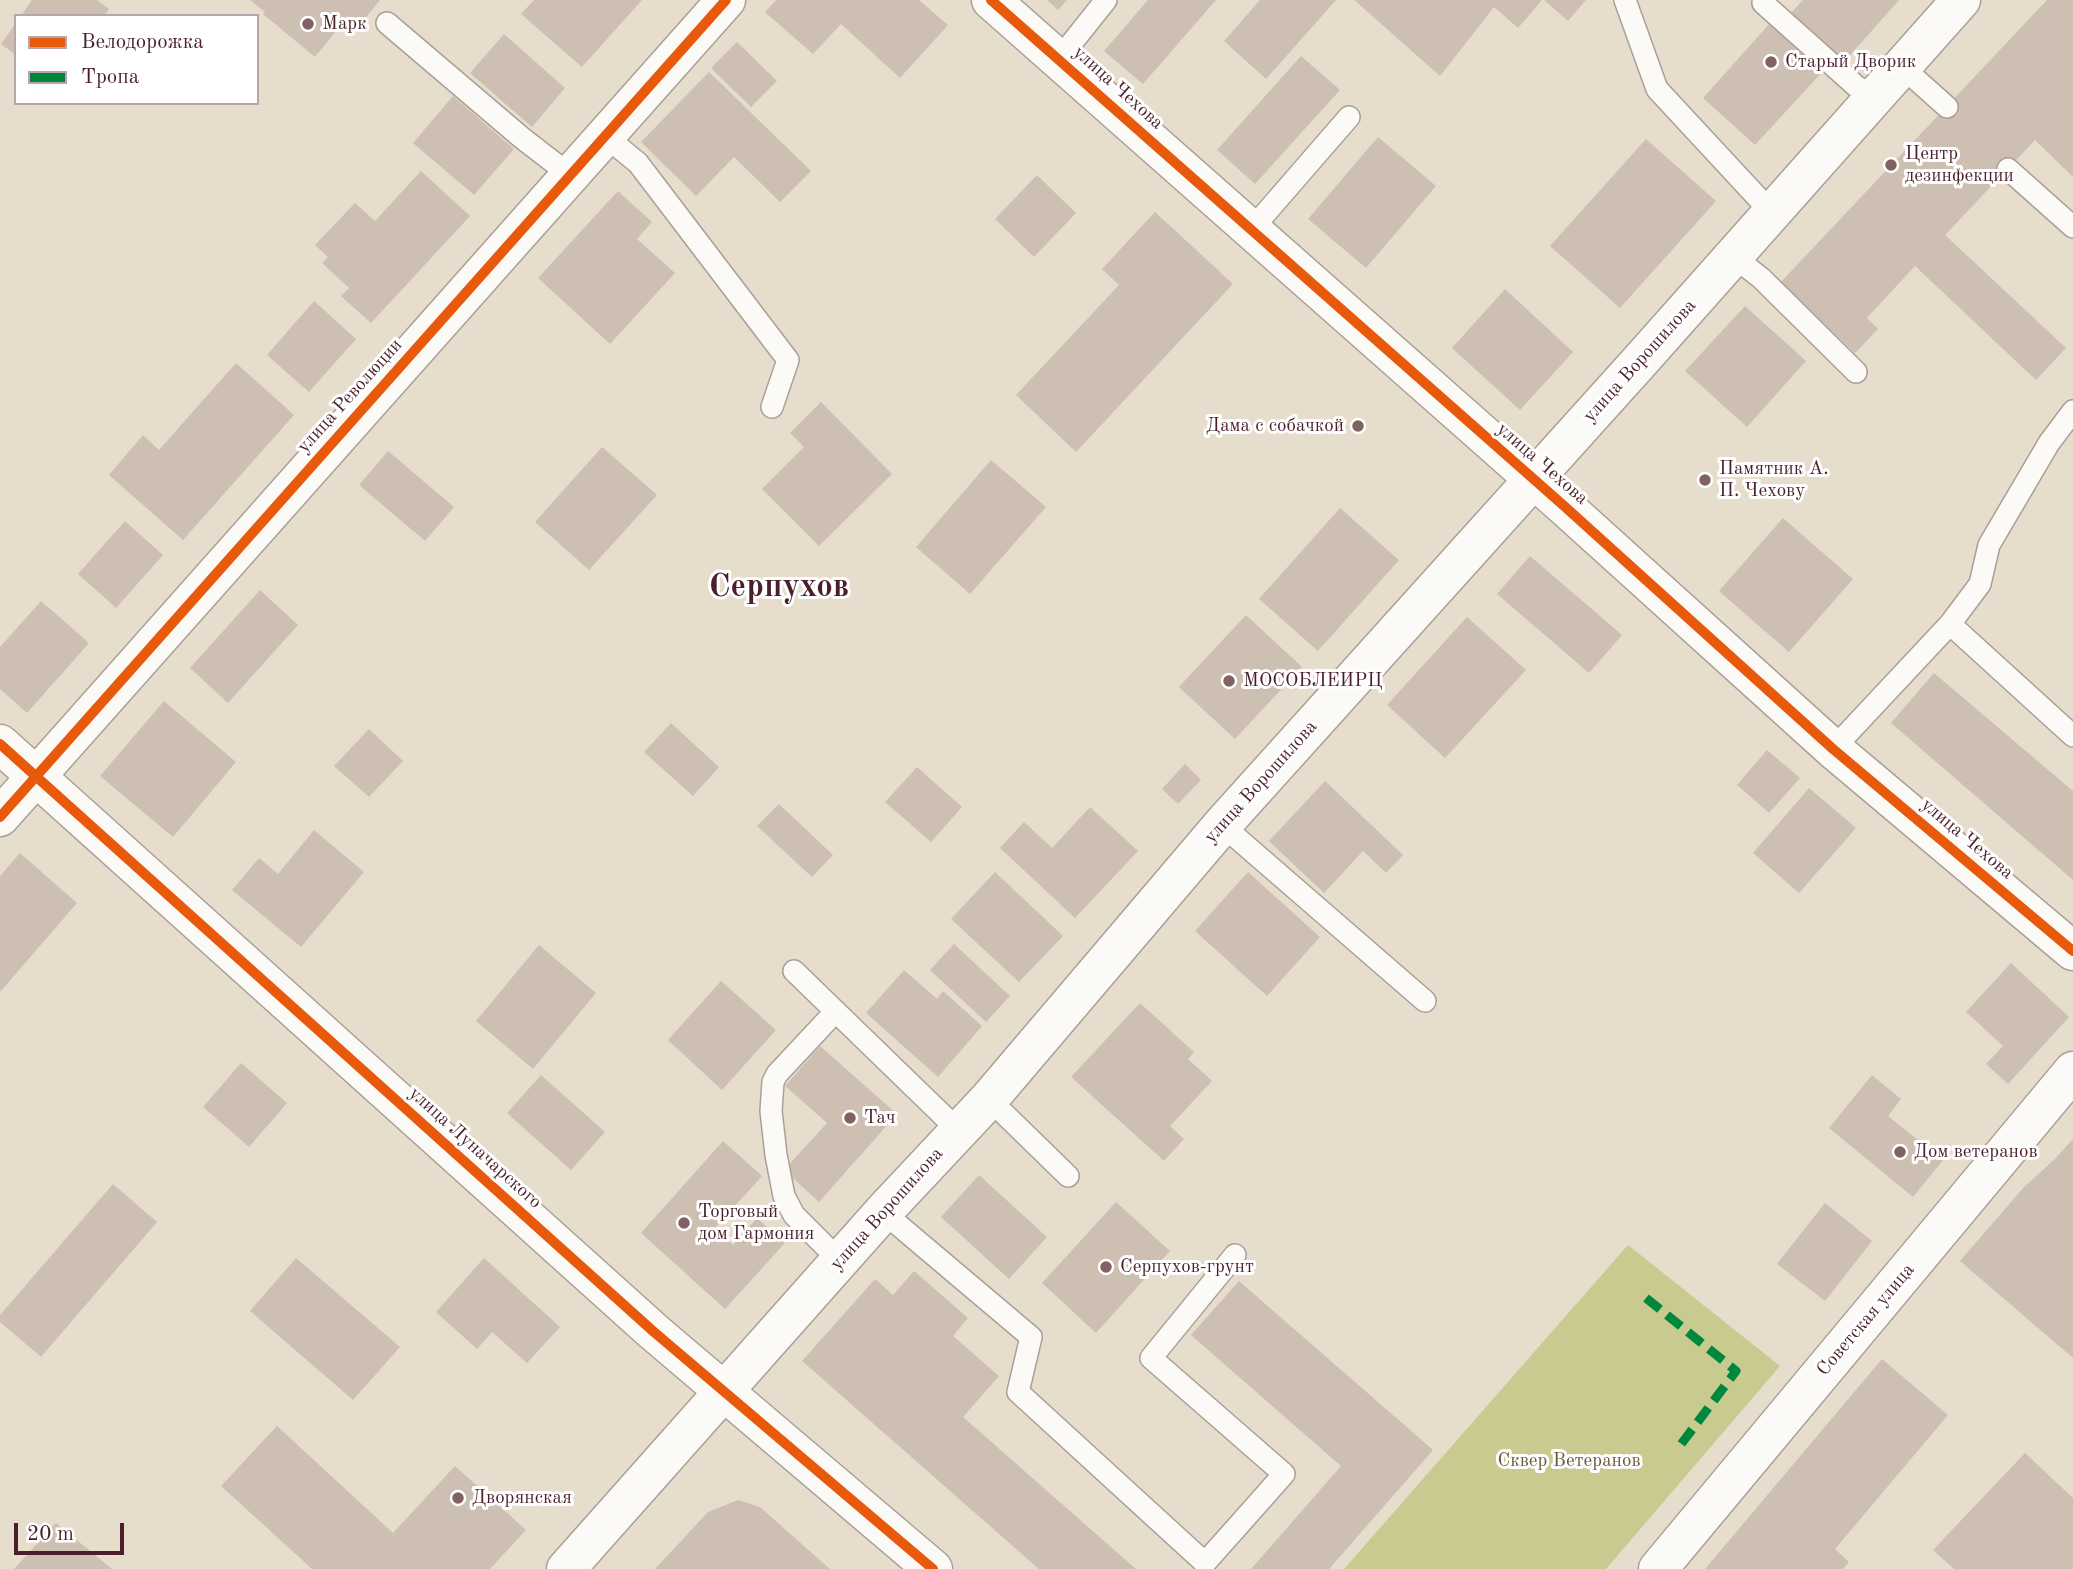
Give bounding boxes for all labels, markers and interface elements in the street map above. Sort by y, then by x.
place label: Марк [322,13,367,35]
legend [14,14,259,105]
marker: Марк [300,16,316,32]
text: Велодорожка [81,32,204,53]
street label: улица Чехова [1068,41,1168,135]
place label: Старый Дворик [1785,51,1916,73]
marker: Старый Дворик [1763,54,1779,70]
text: Тропа [81,67,139,88]
place label: Центр дезинфекции [1905,143,2014,187]
marker: Центр дезинфекции [1883,157,1899,173]
street label: улица Ворошилова [1579,295,1701,427]
street label: улица Революции [293,334,407,458]
place label: Дама с собачкой [1206,415,1344,437]
marker: Дама с собачкой [1350,418,1366,434]
street label: улица Чехова [1492,418,1592,510]
place label: Памятник А. П. Чехову [1719,458,1828,502]
marker: Памятник А. П. Чехову [1697,472,1713,488]
district label: Серпухов [709,567,849,607]
place label: МОСОБЛЕИРЦ [1243,670,1382,692]
marker: МОСОБЛЕИРЦ [1221,673,1237,689]
street label: улица Ворошилова [1200,716,1322,848]
street label: улица Чехова [1916,794,2018,884]
street label: улица Луначарского [404,1082,546,1214]
place label: Тач [864,1107,895,1129]
marker: Тач [842,1110,858,1126]
place label: Дом ветеранов [1914,1141,2037,1163]
street label: улица Ворошилова [826,1143,948,1275]
marker: Дом ветеранов [1892,1144,1908,1160]
place label: Торговый дом Гармония [698,1201,814,1245]
marker: Торговый дом Гармония [676,1215,692,1231]
place label: Серпухов-грунт [1120,1256,1254,1278]
marker: Серпухов-грунт [1098,1259,1114,1275]
street label: Советская улица [1812,1259,1920,1381]
park label: Сквер Ветеранов [1497,1450,1641,1472]
place label: Дворянская [472,1487,572,1509]
marker: Дворянская [450,1490,466,1506]
scale bar [18,1510,128,1554]
text: 20 m [27,1524,74,1545]

